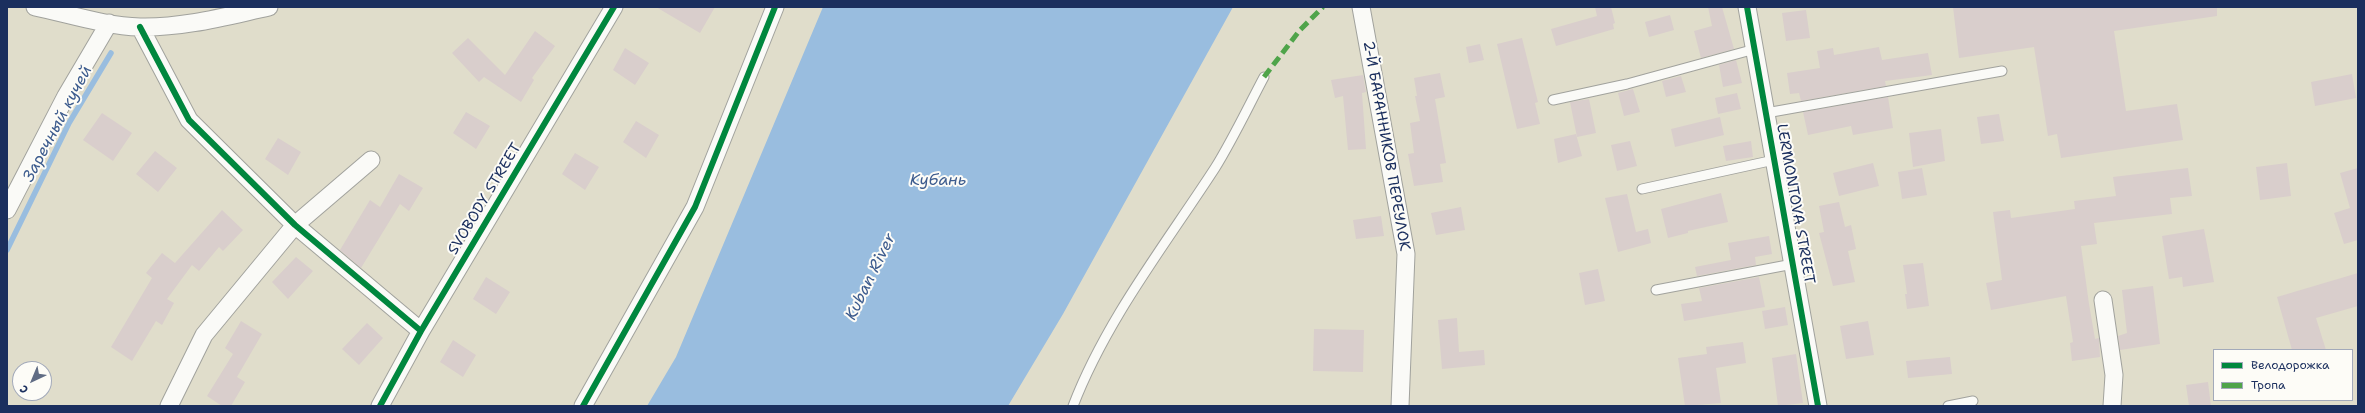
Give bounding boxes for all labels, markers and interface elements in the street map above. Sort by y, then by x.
street label: 2-Й БАРАННИКОВ ПЕРЕУЛОК [1359,39,1413,253]
water label: Заречный кучей [19,63,97,185]
street label: LERMONTOVA STREET [1772,122,1818,286]
street label: SVOBODY STREET [445,140,525,258]
water label: Кубань [910,171,966,191]
water label: Kuban River [842,231,900,323]
legend [2213,349,2353,401]
text: Велодорожка [2251,357,2329,373]
north arrow [12,361,52,401]
text: Тропа [2251,377,2285,393]
text: С [16,382,32,397]

